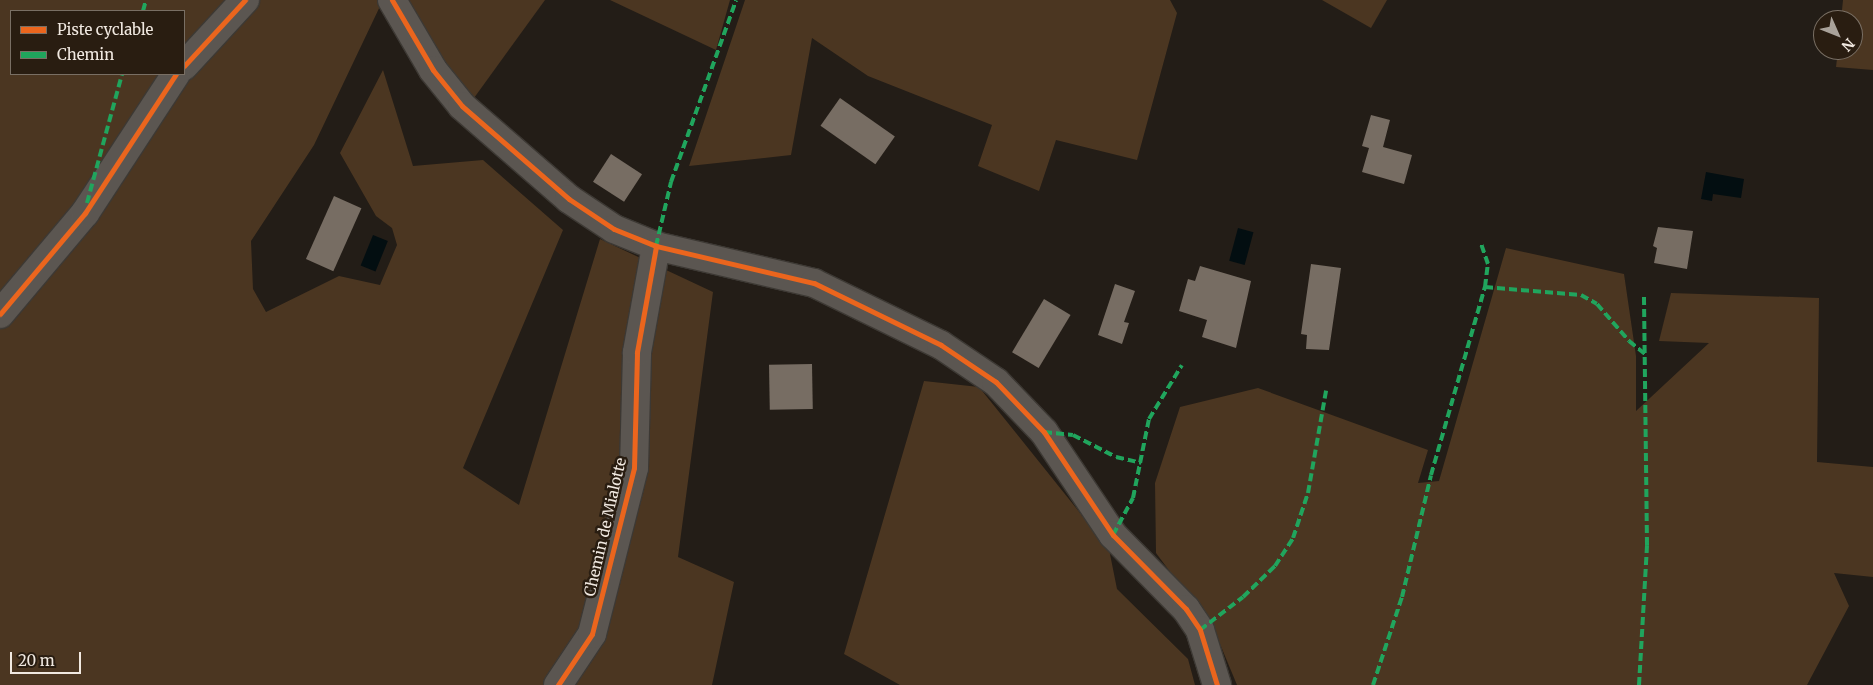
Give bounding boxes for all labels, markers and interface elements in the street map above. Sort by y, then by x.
legend [10,10,185,75]
north arrow [1813,10,1863,60]
text: Piste cyclable [57,20,153,39]
text: N [1838,34,1858,55]
text: Chemin [57,45,114,64]
street label: Chemin de Mialotte [580,456,630,598]
scale bar [12,642,84,674]
text: 20 m [18,651,55,670]

